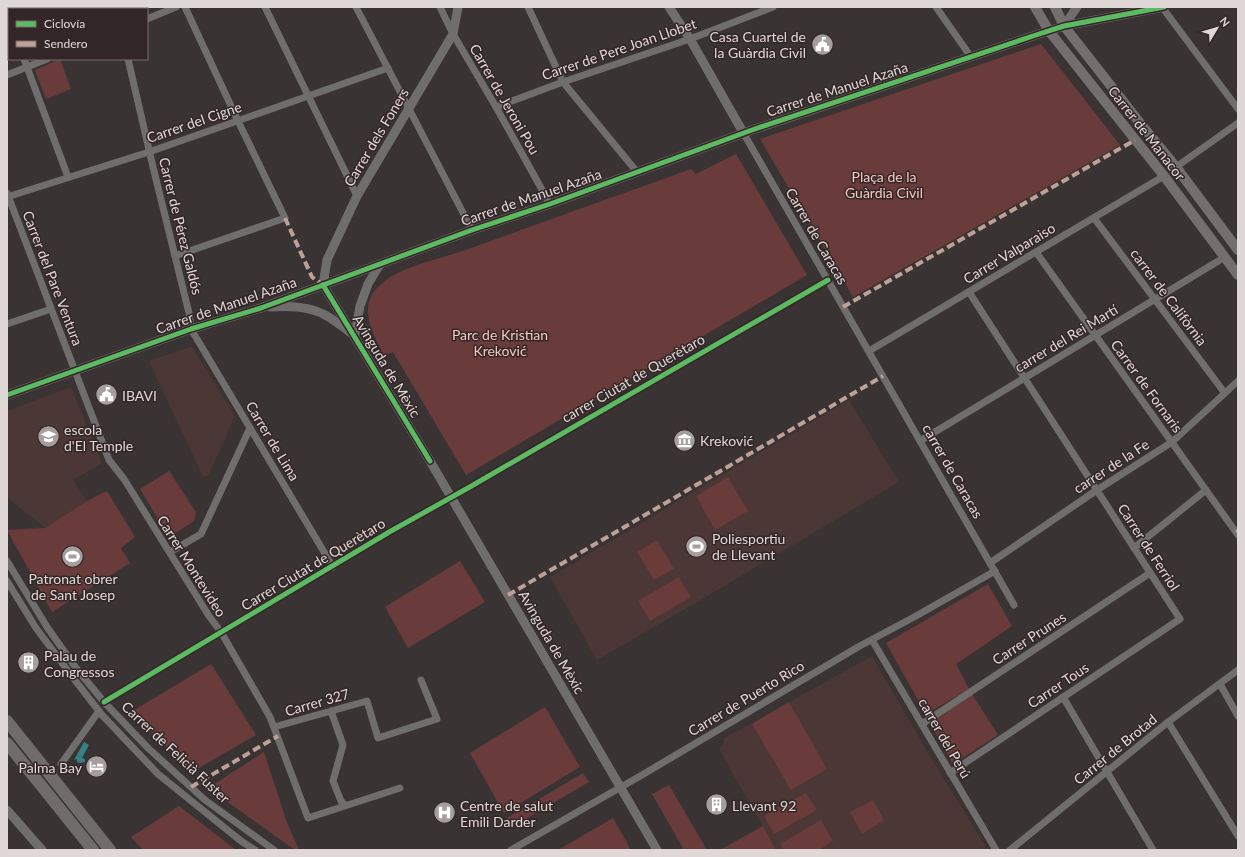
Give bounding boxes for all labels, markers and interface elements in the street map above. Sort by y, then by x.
legend [8,8,148,60]
north arrow [1197,8,1237,48]
text: N [1218,14,1233,29]
street label: Carrer de Pere Joan Llobet [540,15,698,83]
text: Ciclovía [44,16,85,31]
place label: Casa Cuartel de la Guàrdia Civil [709,28,806,61]
public building icon: Casa Cuartel de la Guàrdia Civil [809,31,835,57]
text: Sendero [44,36,88,51]
street label: Carrer de Jeroni Pou [466,41,544,157]
street label: Carrer de Manuel Azaña [764,58,910,120]
street label: Carrer de Manacor [1105,82,1189,184]
street label: Carrer dels Foners [340,85,412,189]
street label: Carrer del Cigne [144,98,244,146]
street label: Carrer de Pérez Galdós [156,156,206,296]
street label: Carrer de Manuel Azaña [458,165,604,229]
park label: Plaça de la Guàrdia Civil [845,168,923,201]
street label: Carrer de Caracas [782,185,852,287]
street label: Carrer del Pare Ventura [19,208,87,348]
street label: Carrer Valparaiso [960,219,1058,287]
street label: carrer de Califòrnia [1127,245,1211,349]
street label: Carrer de Manuel Azaña [153,273,299,337]
street label: carrer del Rei Martí [1011,300,1122,376]
street label: Avinguda de Mèxic [350,312,424,421]
park label: Parc de Kristian Kreković [452,326,548,359]
street label: carrer Ciutat de Querètaro [558,330,708,426]
street label: Carrer de Fornaris [1108,336,1186,436]
public building icon: IBAVI [94,382,120,408]
place label: IBAVI [122,387,157,404]
street label: Carrer de Lima [243,398,303,484]
place label: escola d'El Temple [64,421,133,454]
street label: carrer de Caracas [919,421,987,521]
school or university icon: escola d'El Temple [36,424,62,450]
museum icon: Kreković [672,427,698,453]
place label: Kreković [700,432,754,449]
street label: carrer de la Fe [1070,435,1152,497]
street label: Carrer de Ferriol [1115,500,1183,594]
street label: Carrer Montevideo [154,512,230,620]
street label: Carrer Ciutat de Querètaro [238,514,388,614]
place label: Poliesportiu de Llevant [712,530,785,563]
sports icon: Poliesportiu de Llevant [683,533,709,559]
sports icon: Patronat obrer de Sant Josep [60,543,86,569]
place label: Patronat obrer de Sant Josep [28,570,118,603]
street label: Avinguda de Mèxic [515,587,589,697]
street label: Carrer Prunes [989,608,1069,668]
place label: Palau de Congressos [44,647,115,680]
building icon: Palau de Congressos [15,650,41,676]
street label: Carrer de Puerto Rico [685,657,807,739]
street label: Carrer Tous [1024,658,1092,712]
street label: Carrer 327 [283,685,351,719]
street label: carrer del Perú [915,695,975,781]
street label: Carrer de Felicià Fuster [118,698,234,806]
street label: Carrer de Brotad [1070,710,1160,788]
hotel icon: Palma Bay [84,754,110,780]
place label: Palma Bay [19,759,83,776]
building icon: Llevant 92 [703,792,729,818]
place label: Centre de salut Emili Darder [460,797,553,830]
place label: Llevant 92 [732,797,796,814]
hospital icon: Centre de salut Emili Darder [432,800,458,826]

